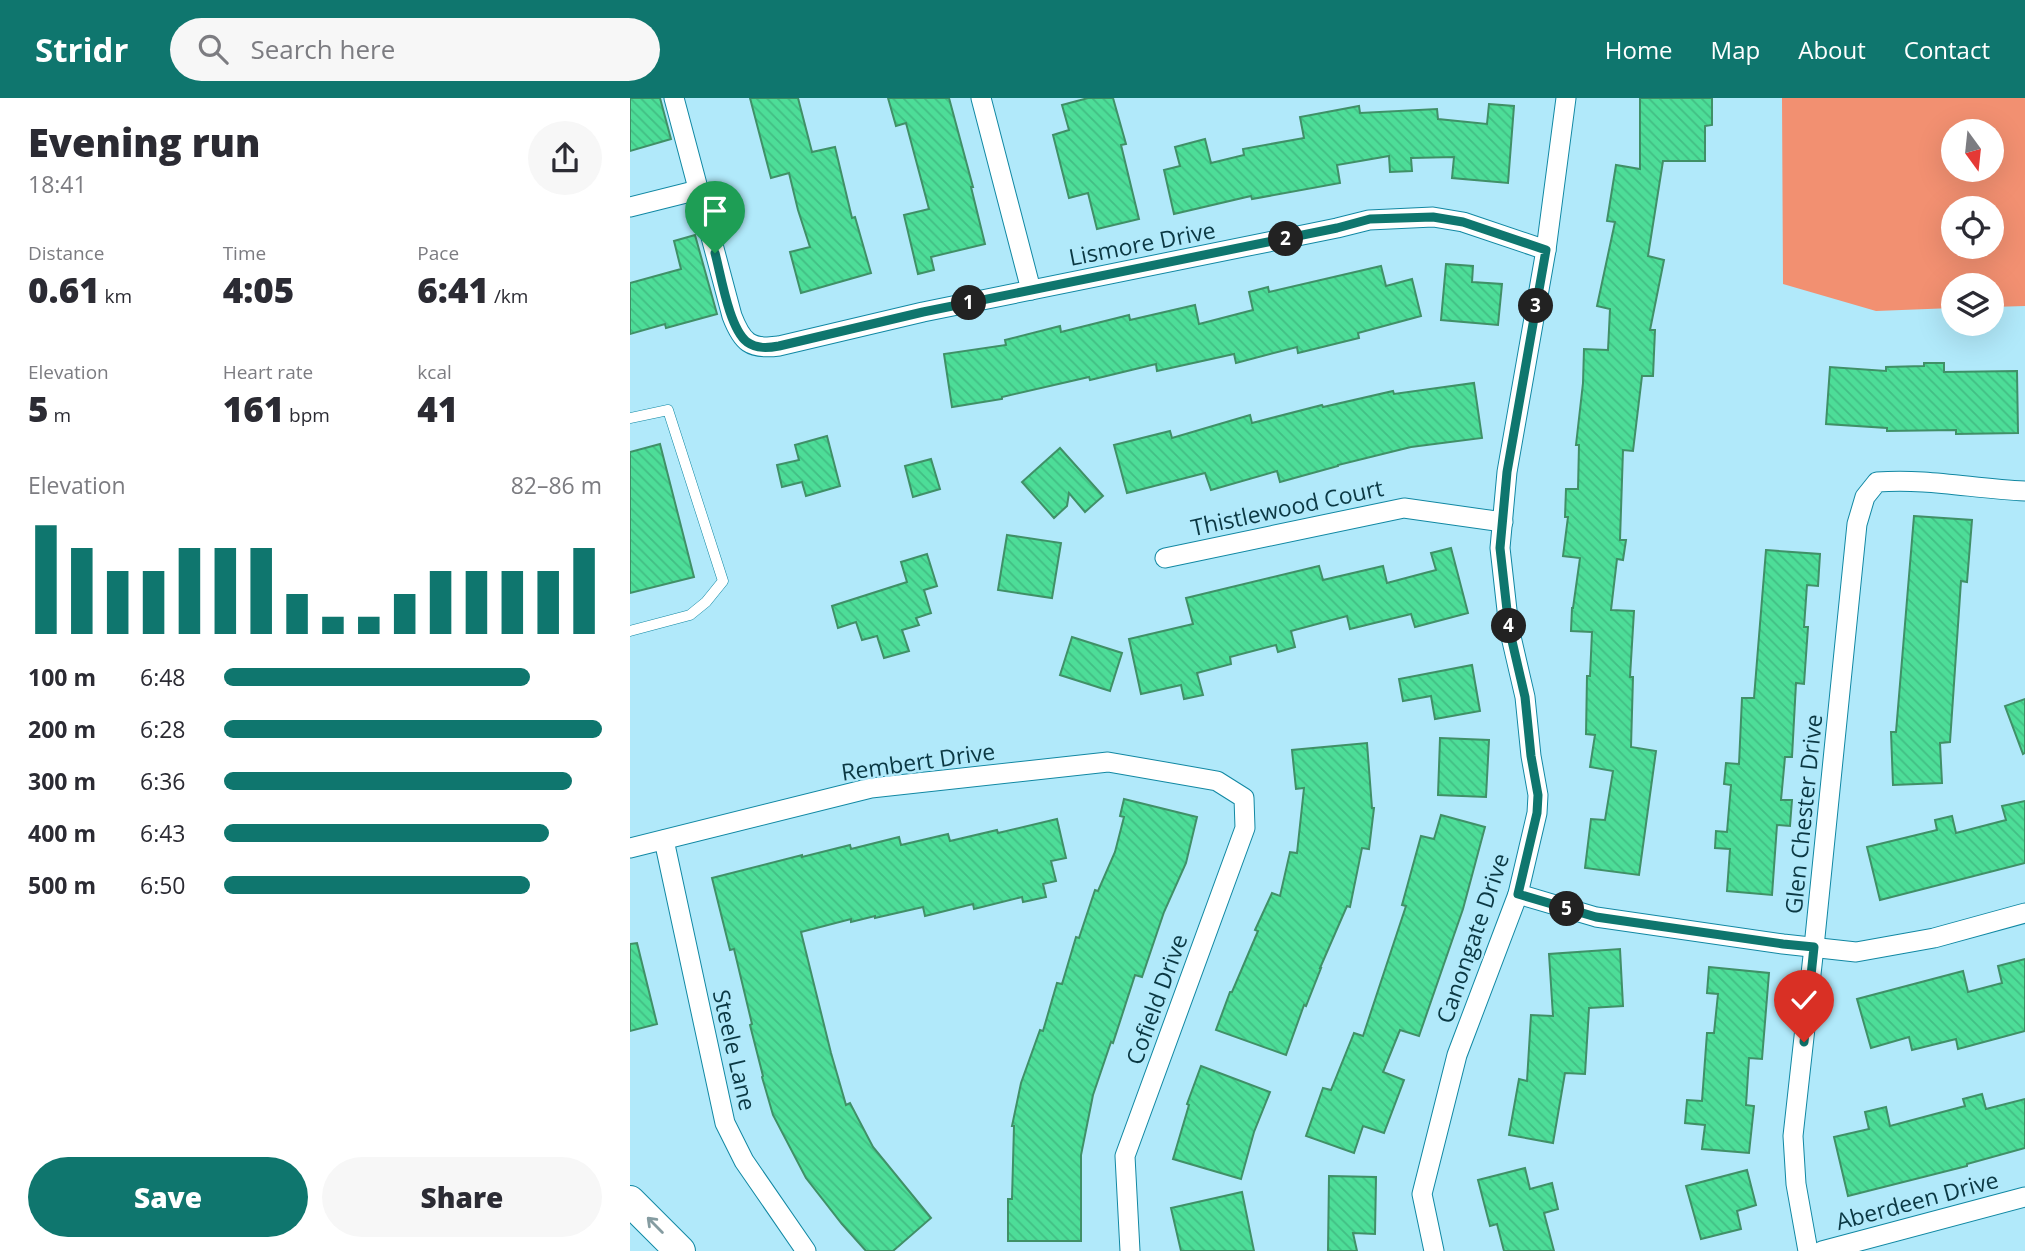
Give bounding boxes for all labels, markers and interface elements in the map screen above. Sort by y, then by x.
search box [170,18,660,81]
text: Stridr [35,27,128,72]
icon: search [194,30,232,68]
text: Search here [250,31,395,67]
text: Home [1605,33,1673,66]
text: Map [1711,33,1760,66]
text: About [1798,33,1866,66]
text: Contact [1904,33,1990,66]
text: Evening run [28,116,260,168]
north arrow [1941,119,2004,182]
map controls [1941,119,2004,336]
button: share [528,121,602,195]
text: 18:41 [28,168,87,200]
pin [685,181,745,253]
icon: arrive [696,192,734,230]
button: locate [1941,196,2004,259]
street label: Lismore Drive [1066,213,1218,273]
pin: 2 [1268,222,1304,256]
text: 2 [1280,225,1291,251]
text: Distance [28,240,104,266]
text: Time [223,240,266,266]
text: Pace [417,240,459,266]
text: 0.61 [28,266,100,313]
text: 4:05 [223,266,294,313]
text: 6:41 [417,266,489,313]
button: layers [1941,273,2004,336]
text: km [100,283,132,309]
text: /km [489,283,528,309]
pin: 1 [952,286,986,320]
pin: 3 [1518,288,1553,324]
text: 1 [963,289,974,315]
text: 3 [1530,292,1541,318]
text: Elevation [28,359,109,385]
text: Heart rate [223,359,313,385]
text: kcal [417,359,452,385]
text: 5 [28,385,49,432]
text: 161 [223,385,284,432]
text: 41 [417,385,458,432]
text: m [49,402,71,428]
text: bpm [284,402,330,428]
text: Elevation [28,469,126,501]
text: 82–86 m [511,469,602,501]
street label: Thistlewood Court [1188,471,1386,543]
pin: 4 [1492,608,1526,644]
text: 4 [1503,612,1514,638]
text: 100 m [28,661,96,693]
text: 6:48 [140,661,186,693]
street label: Glen Chester Drive [1777,712,1829,916]
text: 200 m [28,713,96,745]
text: 6:28 [140,713,186,745]
street label: Rembert Drive [839,734,997,788]
text: 300 m [28,765,96,797]
text: 6:36 [140,765,186,797]
text: 400 m [28,817,96,849]
text: 6:43 [140,817,186,849]
street label: Canongate Drive [1428,849,1516,1027]
text: 500 m [28,869,96,901]
text: 6:50 [140,869,186,901]
pin: 5 [1550,892,1584,926]
text: 5 [1561,895,1572,921]
street label: Cofield Drive [1118,929,1194,1069]
pin [1774,970,1834,1042]
icon: check [1785,981,1823,1019]
street label: Steele Lane [706,986,764,1114]
button: Save [28,1157,308,1237]
button: Share [322,1157,602,1237]
street label: Aberdeen Drive [1832,1163,2002,1237]
one-way arrow [647,1217,664,1234]

